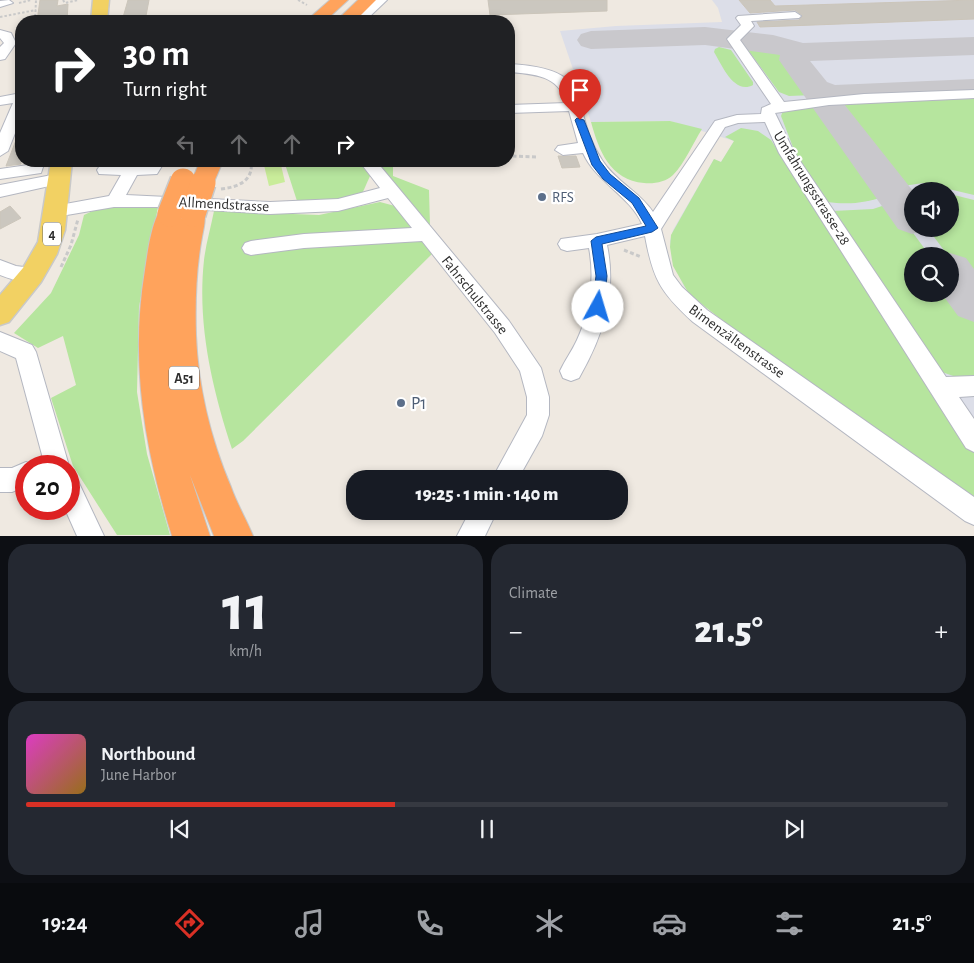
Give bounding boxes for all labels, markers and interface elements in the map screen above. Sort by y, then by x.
icon: right [40,35,105,100]
text: 30 m [123,37,190,72]
pin [559,69,601,120]
icon: arrive [566,76,594,104]
text: Turn right [123,78,207,100]
street label: Umfahrungsstrasse-28 [770,129,853,248]
icon: left [172,130,200,158]
icon: ahead [225,130,253,158]
icon: ahead [278,130,306,158]
icon: right [331,130,359,158]
map controls [904,182,959,302]
button: sound [904,182,959,237]
place label: RFS [552,190,574,205]
marker: RFS [536,191,548,203]
street label: Allmendstrasse [178,195,270,214]
road number: 4 [43,222,61,245]
button: search [904,247,959,302]
street label: Fahrschulstrasse [439,253,511,337]
position arrow [571,280,623,332]
street label: Bimenzältenstrasse [686,302,787,381]
road number: A51 [169,366,199,389]
place label: P1 [411,395,427,413]
marker: P1 [395,397,407,409]
speed limit sign: 20 [15,455,80,520]
text: 19:25 · 1 min · 140 m [416,485,558,504]
text: 11 [222,577,269,642]
text: Climate [509,585,558,601]
text: 21.5° [694,612,763,650]
text: − [509,618,522,646]
text: + [935,618,948,646]
text: km/h [229,643,262,659]
text: Northbound [101,745,196,764]
text: June Harbor [101,767,176,783]
icon: previous [166,815,194,843]
icon: pause [473,815,501,843]
icon: next [780,815,808,843]
icon: directions [172,906,207,941]
icon: music [292,906,327,941]
icon: phone [412,906,447,941]
icon: climate [532,906,567,941]
icon: car [652,906,687,941]
icon: filters [772,906,807,941]
text: 19:24 [42,912,87,934]
text: 21.5° [892,912,931,934]

